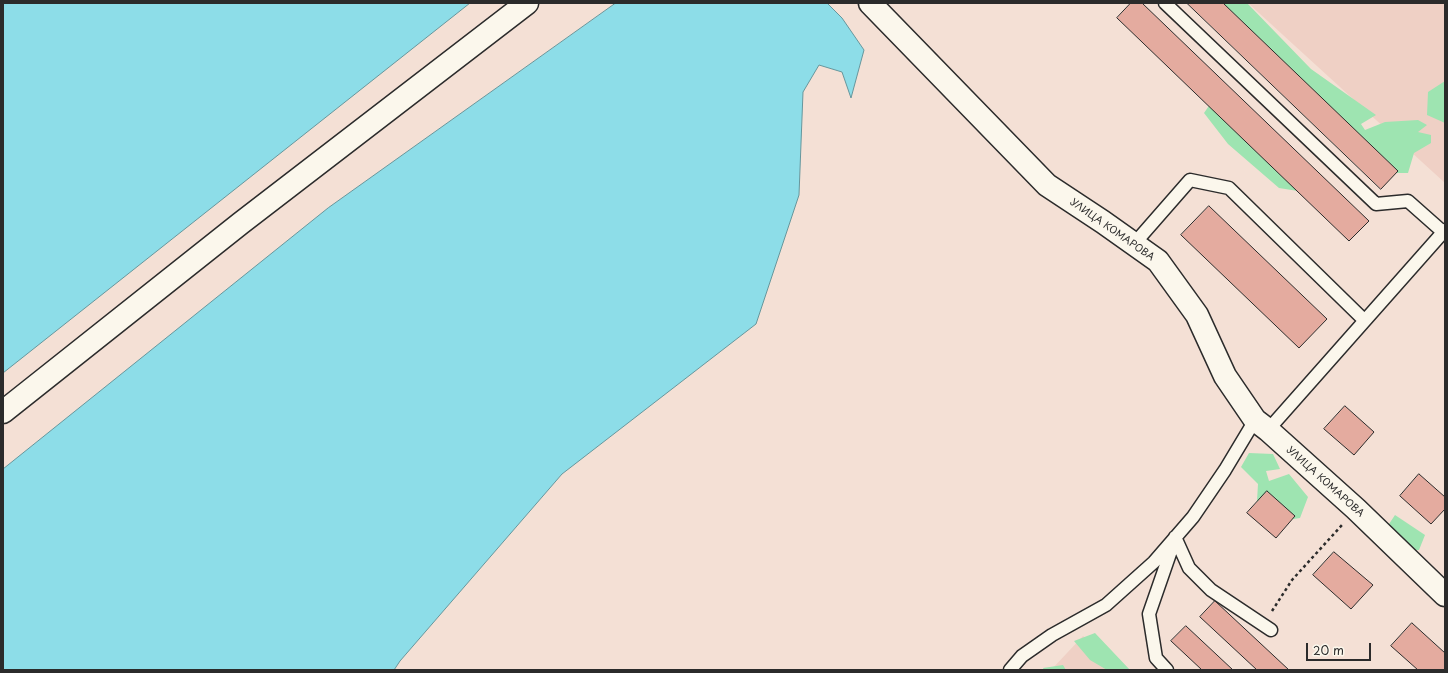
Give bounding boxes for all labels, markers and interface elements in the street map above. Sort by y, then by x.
street label: УЛИЦА КОМАРОВА [1068,196,1156,264]
street label: УЛИЦА КОМАРОВА [1284,444,1366,520]
scale bar [1308,635,1373,661]
text: 20 m [1313,641,1344,659]

